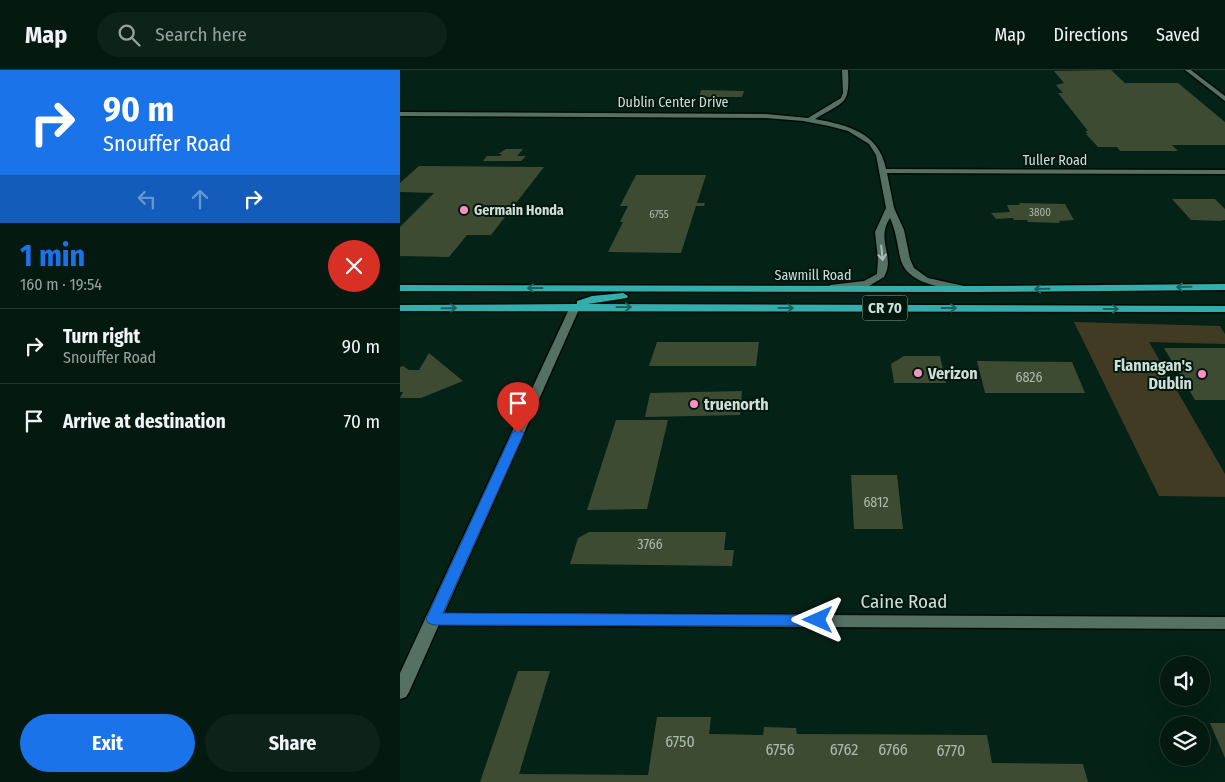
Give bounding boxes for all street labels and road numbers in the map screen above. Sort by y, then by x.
street label: Dublin Center Drive [617,94,729,111]
street label: Tuller Road [1023,152,1087,169]
street label: Sawmill Road [775,267,851,284]
road number: CR 70 [862,296,908,320]
street label: Caine Road [861,590,947,613]

